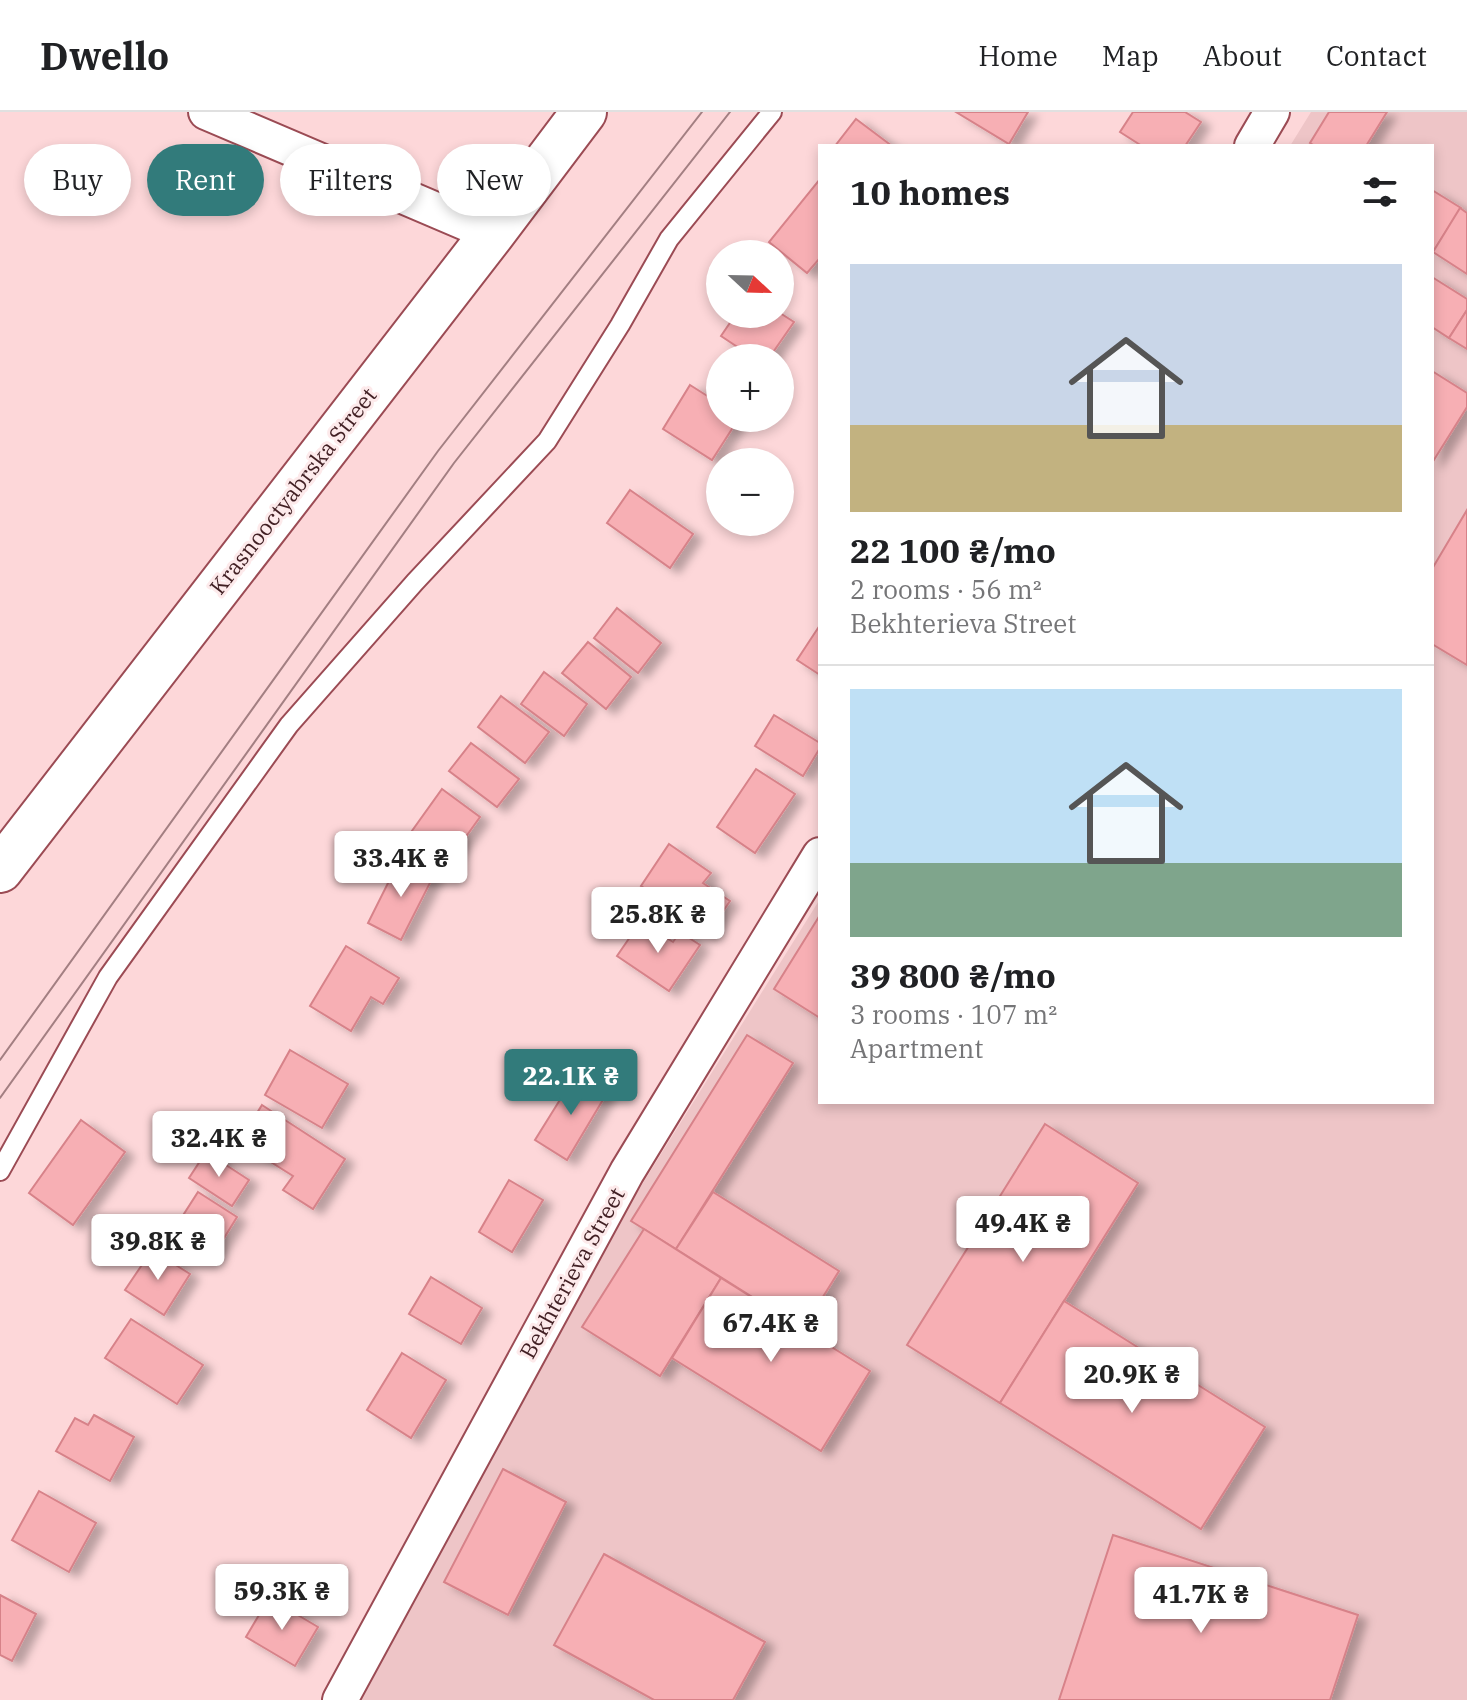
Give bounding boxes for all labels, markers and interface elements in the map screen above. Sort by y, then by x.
text: Dwello [40,31,169,80]
text: Home [978,37,1058,74]
text: Map [1102,37,1159,74]
text: About [1203,37,1282,74]
text: Contact [1326,37,1427,74]
chip: Buy [24,144,131,216]
chip: Rent [147,144,264,216]
chip: Filters [280,144,421,216]
chip: New [437,144,551,216]
text: 10 homes [850,170,1010,214]
icon: filters [1358,170,1402,214]
north arrow [706,240,794,328]
map controls [706,240,794,536]
icon: home [1054,316,1198,460]
button: + [706,344,794,432]
street label: Krasnooctyabrska Street [203,381,383,600]
button: − [706,448,794,536]
text: 22 100 ₴/mo [850,528,1056,572]
text: 2 rooms · 56 m² [850,572,1042,606]
text: Bekhterieva Street [850,606,1076,640]
icon: home [1054,741,1198,885]
pin: 33.4K ₴ [327,831,475,899]
text: 33.4K ₴ [352,840,450,874]
pin: 25.8K ₴ [584,887,732,955]
text: 25.8K ₴ [609,896,707,930]
text: 39 800 ₴/mo [850,953,1056,997]
text: 3 rooms · 107 m² [850,997,1057,1031]
text: Apartment [850,1031,983,1065]
pin: 22.1K ₴ [497,1049,645,1117]
text: 22.1K ₴ [522,1058,620,1092]
pin: 32.4K ₴ [145,1111,293,1179]
text: 32.4K ₴ [170,1120,268,1154]
street label: Bekhterieva Street [512,1182,631,1364]
pin: 49.4K ₴ [949,1196,1097,1264]
text: 49.4K ₴ [974,1205,1072,1239]
pin: 39.8K ₴ [84,1214,232,1282]
text: 39.8K ₴ [109,1223,207,1257]
pin: 67.4K ₴ [697,1296,845,1364]
text: 67.4K ₴ [722,1305,820,1339]
pin: 20.9K ₴ [1058,1347,1206,1415]
text: 20.9K ₴ [1083,1356,1181,1390]
pin: 59.3K ₴ [208,1564,356,1632]
pin: 41.7K ₴ [1127,1567,1275,1635]
text: 59.3K ₴ [233,1573,331,1607]
text: 41.7K ₴ [1152,1576,1250,1610]

